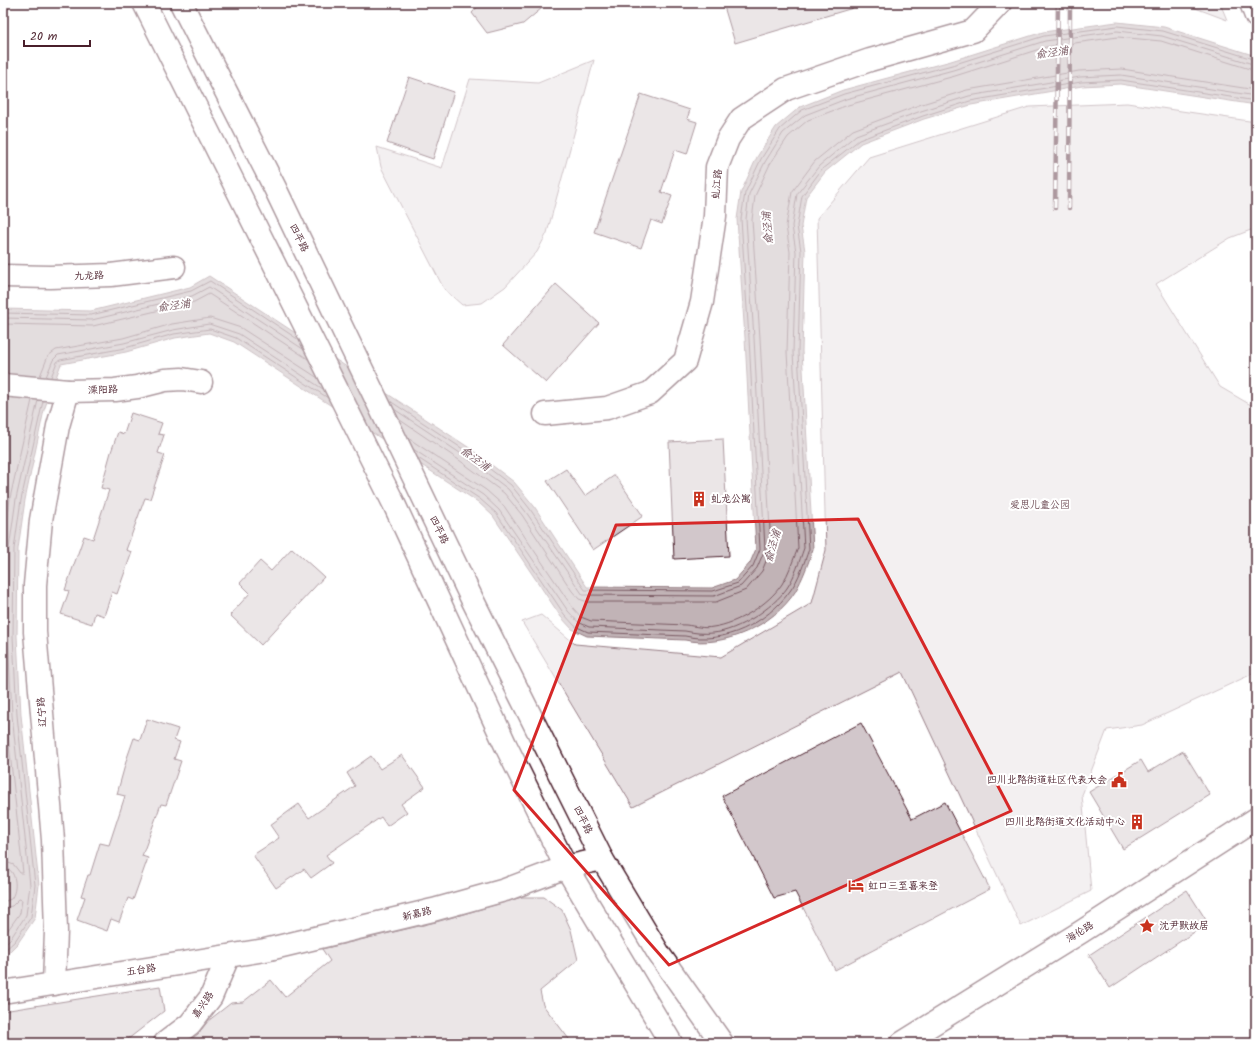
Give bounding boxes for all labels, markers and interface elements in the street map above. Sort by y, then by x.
scale bar [24,22,90,48]
text: 20 m [30,27,58,46]
water label: 俞泾浦 [1035,42,1071,64]
street label: 虬江路 [708,168,726,200]
water label: 俞泾浦 [758,209,778,245]
street label: 四平路 [285,221,313,255]
street label: 九龙路 [74,267,104,285]
water label: 俞泾浦 [157,295,193,317]
street label: 溧阳路 [88,381,118,399]
water label: 俞泾浦 [456,442,495,477]
building icon: 虬龙公寓 [690,490,708,508]
place label: 虬龙公寓 [711,491,751,507]
park label: 爱思儿童公园 [1010,497,1070,513]
street label: 四平路 [425,513,453,547]
water label: 俞泾浦 [760,526,787,564]
street label: 辽宁路 [33,696,51,728]
public building icon: 四川北路街道社区代表大会 [1110,771,1128,789]
place label: 四川北路街道社区代表大会 [987,772,1107,788]
street label: 四平路 [569,803,597,837]
building icon: 四川北路街道文化活动中心 [1128,813,1146,831]
place label: 四川北路街道文化活动中心 [1005,814,1125,830]
hotel icon: 虹口三至喜来登 [847,877,865,895]
place label: 虹口三至喜来登 [868,878,938,894]
street label: 新嘉路 [401,903,433,925]
street label: 海伦路 [1063,917,1097,947]
place icon: 沈尹默故居 [1138,917,1156,935]
place label: 沈尹默故居 [1159,918,1209,934]
street label: 五台路 [125,960,157,980]
street label: 嘉兴路 [188,988,218,1022]

